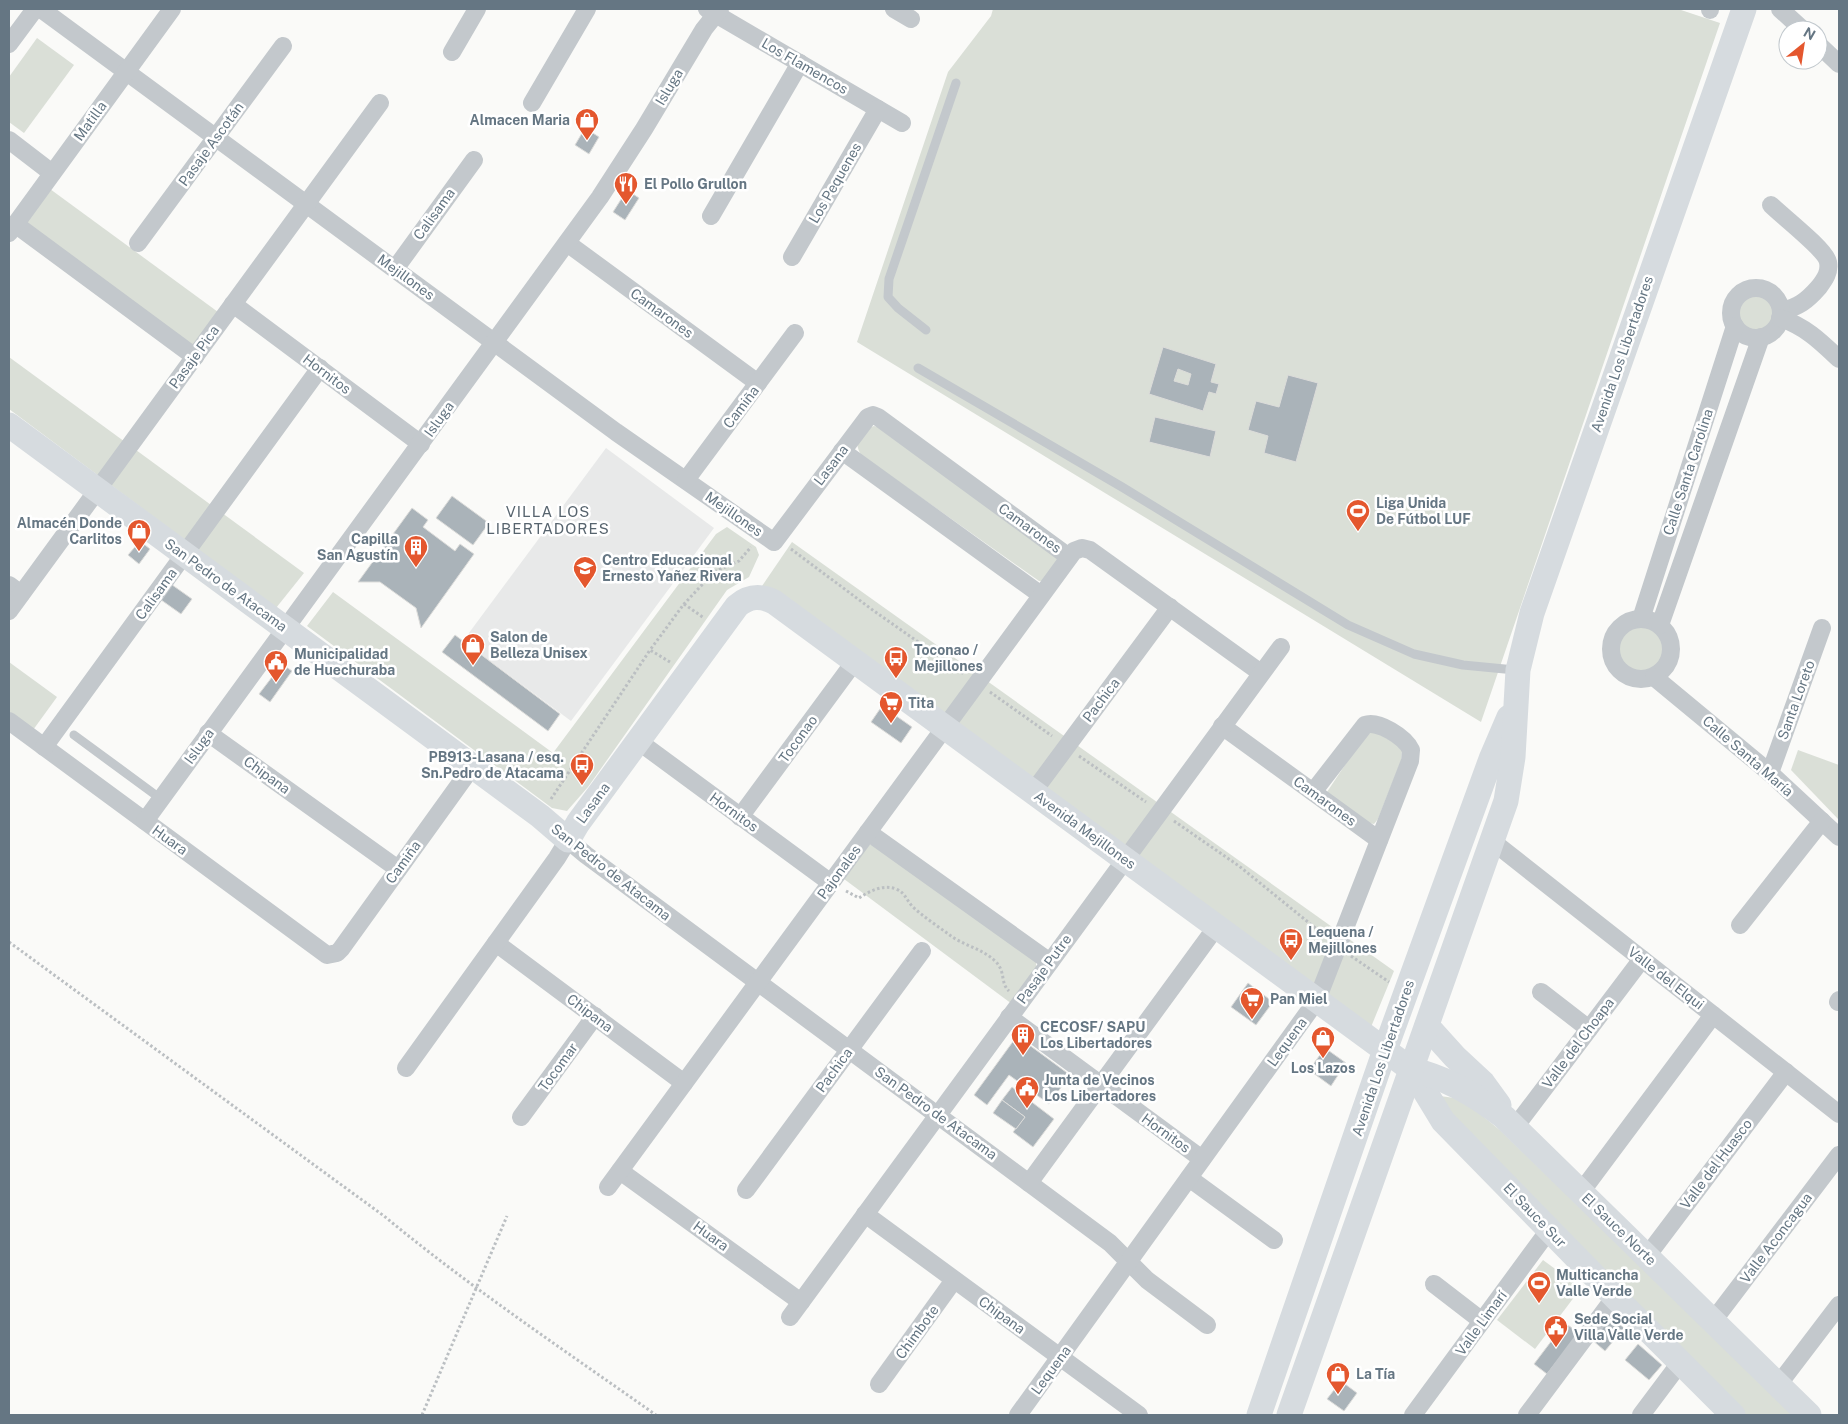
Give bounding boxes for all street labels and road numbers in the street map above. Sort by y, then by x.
street label: Los Flamencos [759,35,851,97]
street label: Isluga [652,66,686,108]
street label: Matilla [70,98,110,144]
street label: Pasaje Ascotán [175,99,247,189]
street label: Los Pequenes [805,140,865,226]
street label: Calisama [410,185,458,243]
street label: Mejillones [374,251,438,303]
street label: Avenida Los Libertadores [1588,274,1656,434]
street label: Camarones [628,285,696,341]
street label: Pasaje Pica [166,322,222,392]
street label: Hornitos [300,351,354,397]
street label: Camiña [720,383,762,431]
street label: Isluga [421,398,457,440]
street label: Calle Santa Carolina [1660,407,1716,537]
street label: Lasana [811,442,851,488]
street label: Mejillones [702,488,766,540]
street label: Camarones [996,500,1064,556]
street label: San Pedro de Atacama [162,535,290,635]
street label: Calisama [132,565,180,623]
street label: Santa Loreto [1774,658,1818,742]
street label: Pachica [1079,675,1123,725]
street label: Toconao [776,712,821,766]
street label: Calle Santa María [1700,712,1796,800]
street label: Isluga [181,725,217,767]
street label: Chipana [241,753,293,797]
street label: Camarones [1291,773,1359,829]
street label: Lasana [573,780,613,826]
street label: Avenida Mejillones [1031,788,1139,872]
street label: Hornitos [707,789,761,835]
street label: San Pedro de Atacama [548,820,674,924]
street label: Huara [149,822,191,858]
street label: Camiña [382,838,424,886]
street label: Pajonales [814,842,864,902]
street label: Pasaje Putre [1013,931,1075,1007]
street label: Valle del Elqui [1625,943,1707,1013]
street label: Avenida Los Libertadores [1349,978,1417,1138]
street label: Chipana [564,991,616,1035]
street label: Valle del Choapa [1539,995,1617,1091]
street label: Lequena [1264,1015,1310,1069]
street label: Tocomar [535,1040,581,1094]
street label: Pachica [813,1045,855,1095]
street label: San Pedro de Atacama [872,1063,1000,1163]
street label: Hornitos [1139,1110,1193,1156]
street label: Valle del Huasco [1677,1116,1755,1212]
street label: El Sauce Sur [1500,1180,1570,1250]
street label: El Sauce Norte [1579,1190,1659,1268]
street label: Valle Aconcagua [1737,1190,1815,1286]
street label: Huara [690,1218,732,1254]
street label: Valle Limarí [1452,1287,1510,1358]
street label: Chipana [976,1293,1028,1337]
street label: Chimbote [892,1302,942,1362]
street label: Lequena [1028,1343,1074,1397]

